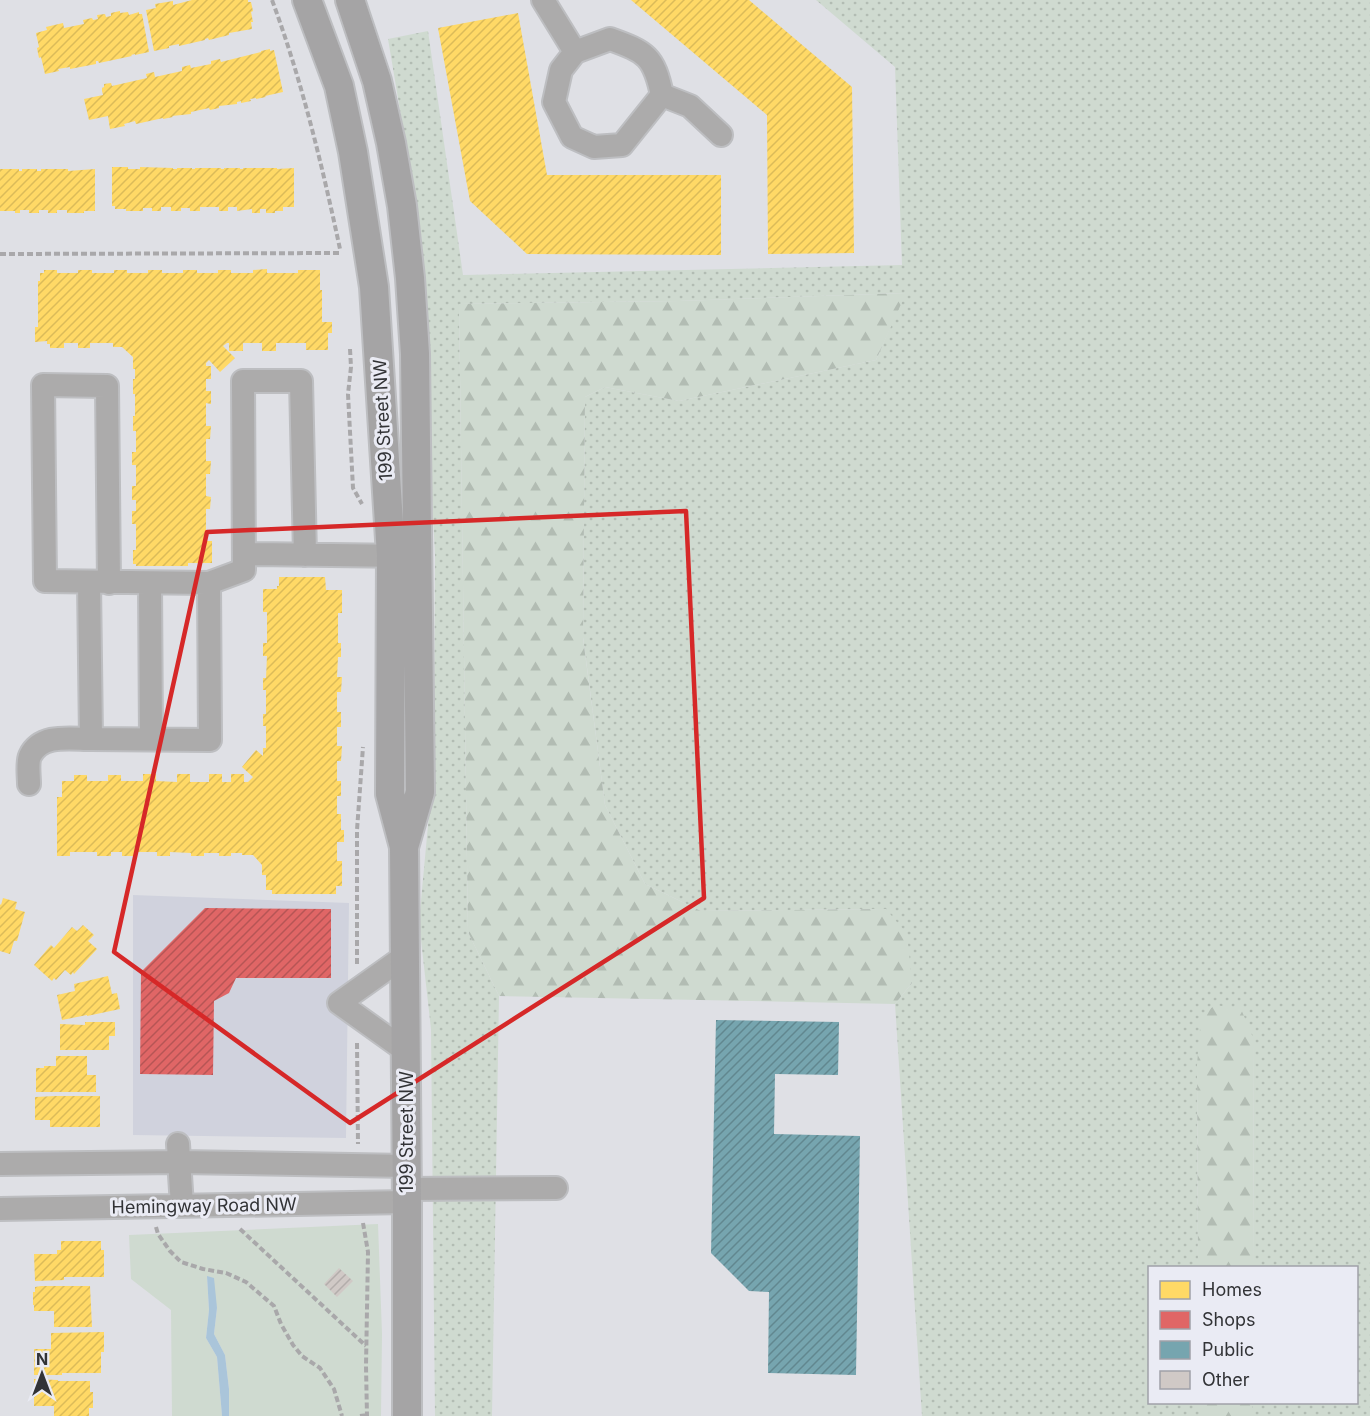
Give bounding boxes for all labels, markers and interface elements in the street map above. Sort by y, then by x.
street label: 199 Street NW [369,358,396,481]
street label: 199 Street NW [396,1071,417,1193]
street label: Hemingway Road NW [111,1193,297,1218]
legend [1148,1266,1358,1404]
text: Homes [1202,1279,1262,1300]
text: Shops [1202,1309,1256,1330]
text: Public [1202,1339,1254,1360]
north arrow [12,1344,72,1404]
text: N [36,1349,48,1369]
text: Other [1202,1369,1250,1390]

